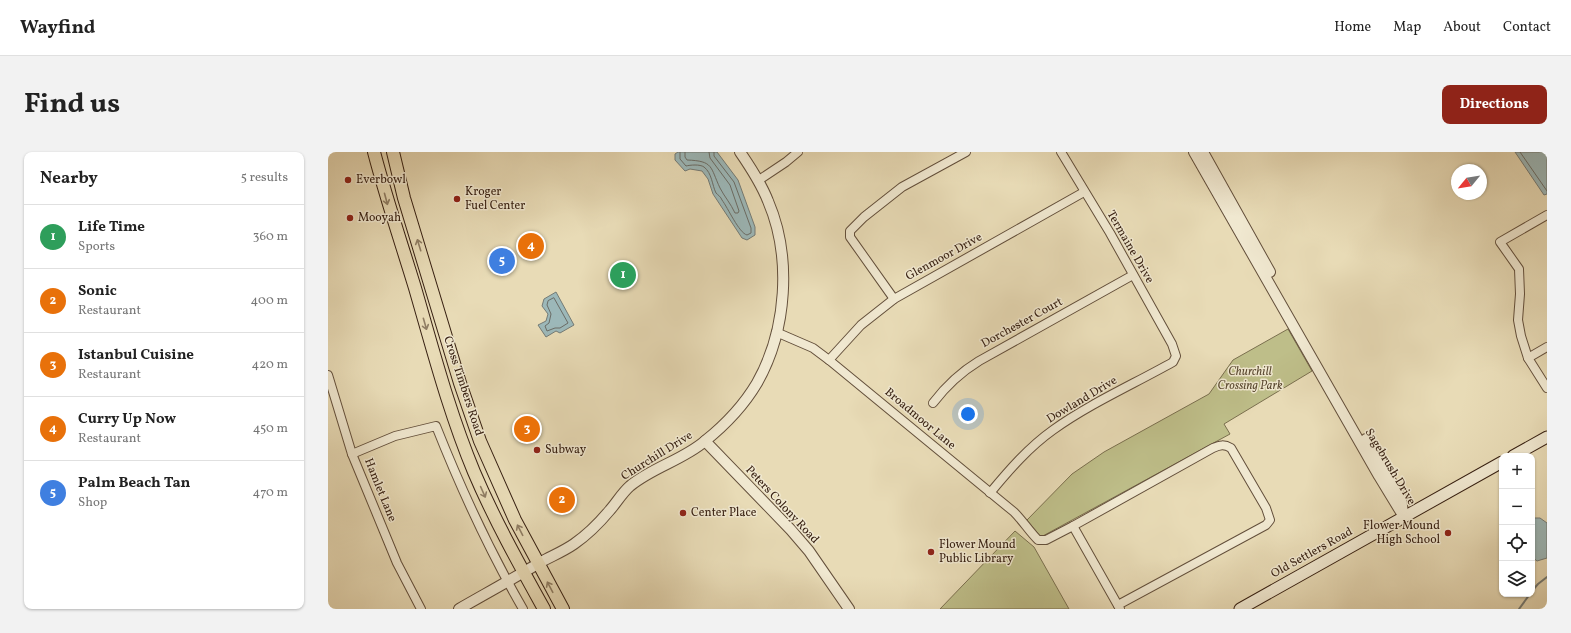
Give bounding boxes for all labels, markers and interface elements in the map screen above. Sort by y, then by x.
text: Wayfind [20,15,95,41]
text: Home [1334,18,1371,37]
text: Map [1393,18,1421,37]
text: About [1443,18,1481,37]
text: Contact [1503,18,1551,37]
text: Find us [24,85,120,124]
button: Directions [1442,85,1547,124]
north arrow [1451,164,1487,200]
text: Nearby [40,167,98,190]
text: 5 results [241,169,288,187]
place label: Everbowl [356,172,406,188]
marker: Everbowl [343,175,353,185]
place label: Kroger Fuel Center [465,184,525,214]
one-way arrow [383,192,391,205]
marker: Kroger Fuel Center [452,194,462,204]
street label: Termaine Drive [1103,208,1157,287]
place label: Mooyah [358,210,401,226]
marker: Mooyah [345,213,355,223]
text: Life Time [78,217,145,238]
text: 1 [50,228,56,246]
text: 360 m [253,228,288,246]
street label: Glenmoor Drive [903,229,985,285]
pin: 4 [518,231,544,261]
text: Sports [78,238,115,256]
one-way arrow [415,239,422,252]
pin: 5 [489,246,515,276]
pin: 1 [610,260,636,290]
text: Sonic [78,281,117,302]
text: 2 [50,292,56,310]
text: 400 m [251,292,288,310]
street label: Dorchester Court [978,294,1066,352]
text: Restaurant [78,302,141,320]
one-way arrow [422,318,429,331]
street label: Cross Timbers Road [439,334,487,438]
text: Istanbul Cuisine [78,345,194,366]
text: 3 [50,356,56,374]
text: 420 m [251,356,288,374]
park label: Churchill Crossing Park [1217,364,1283,394]
text: Restaurant [78,366,141,384]
street label: Dowland Drive [1044,373,1120,427]
street label: Broadmoor Lane [881,385,959,454]
your location [958,404,978,424]
text: Curry Up Now [78,409,176,430]
pin: 3 [514,414,540,444]
text: 4 [49,420,57,438]
text: 450 m [253,420,288,438]
street label: Sagebrush Drive [1361,426,1419,509]
street label: Churchill Drive [618,427,696,484]
text: Restaurant [78,430,141,448]
place label: Subway [545,442,587,458]
marker: Subway [532,445,542,455]
map controls [1499,453,1535,597]
button: + [1499,453,1535,489]
street label: Hamlet Lane [360,456,400,524]
street label: Peters Colony Road [742,463,822,548]
text: Palm Beach Tan [78,473,191,494]
text: 5 [50,484,56,502]
text: 470 m [253,484,288,502]
one-way arrow [480,485,487,497]
pin: 2 [549,485,575,515]
button: − [1499,489,1535,525]
text: Shop [78,494,107,512]
place label: Center Place [691,505,757,521]
marker: Center Place [678,508,688,518]
place label: Flower Mound High School [1363,518,1440,548]
one-way arrow [516,524,523,536]
street label: Old Settlers Road [1268,524,1356,582]
button: locate [1499,525,1535,561]
marker: Flower Mound High School [1443,528,1453,538]
place label: Flower Mound Public Library [939,537,1016,567]
marker: Flower Mound Public Library [926,547,936,557]
button: layers [1499,561,1535,597]
one-way arrow [546,581,554,593]

